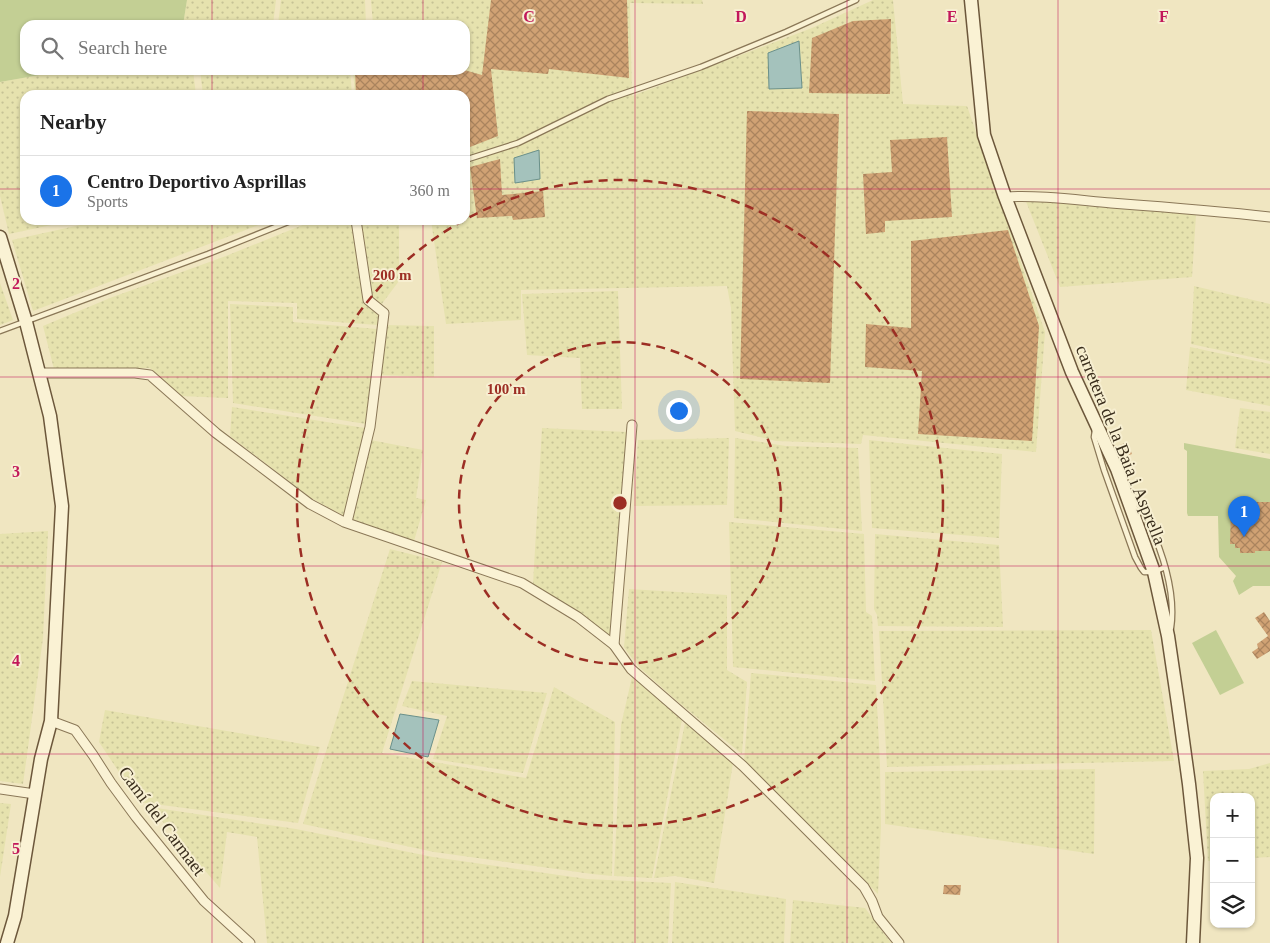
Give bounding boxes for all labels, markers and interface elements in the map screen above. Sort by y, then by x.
text: C [523,8,535,25]
text: D [735,8,747,25]
text: E [947,8,957,25]
text: F [1159,8,1169,25]
search box [20,20,470,75]
icon: search [38,34,66,62]
text: Search here [78,37,167,58]
text: Nearby [40,110,107,134]
text: Centro Deportivo Asprillas [87,171,306,192]
text: 1 [52,182,60,199]
text: 360 m [410,182,450,199]
text: Sports [87,193,128,210]
text: 200 m [373,267,412,283]
text: 2 [12,275,20,292]
street label: carretera de la Baia i Asprella [1072,342,1170,548]
text: 100 m [487,381,526,397]
your location [666,398,692,424]
text: 3 [12,463,20,480]
centre of rings [611,494,629,512]
pin: 1 [1228,496,1260,537]
text: 4 [12,652,20,669]
street label: Camí del Carmaet [115,763,209,879]
map controls [1210,793,1255,928]
button: + [1210,793,1255,838]
button: − [1210,838,1255,883]
text: 5 [12,840,20,857]
button: layers [1210,883,1255,928]

